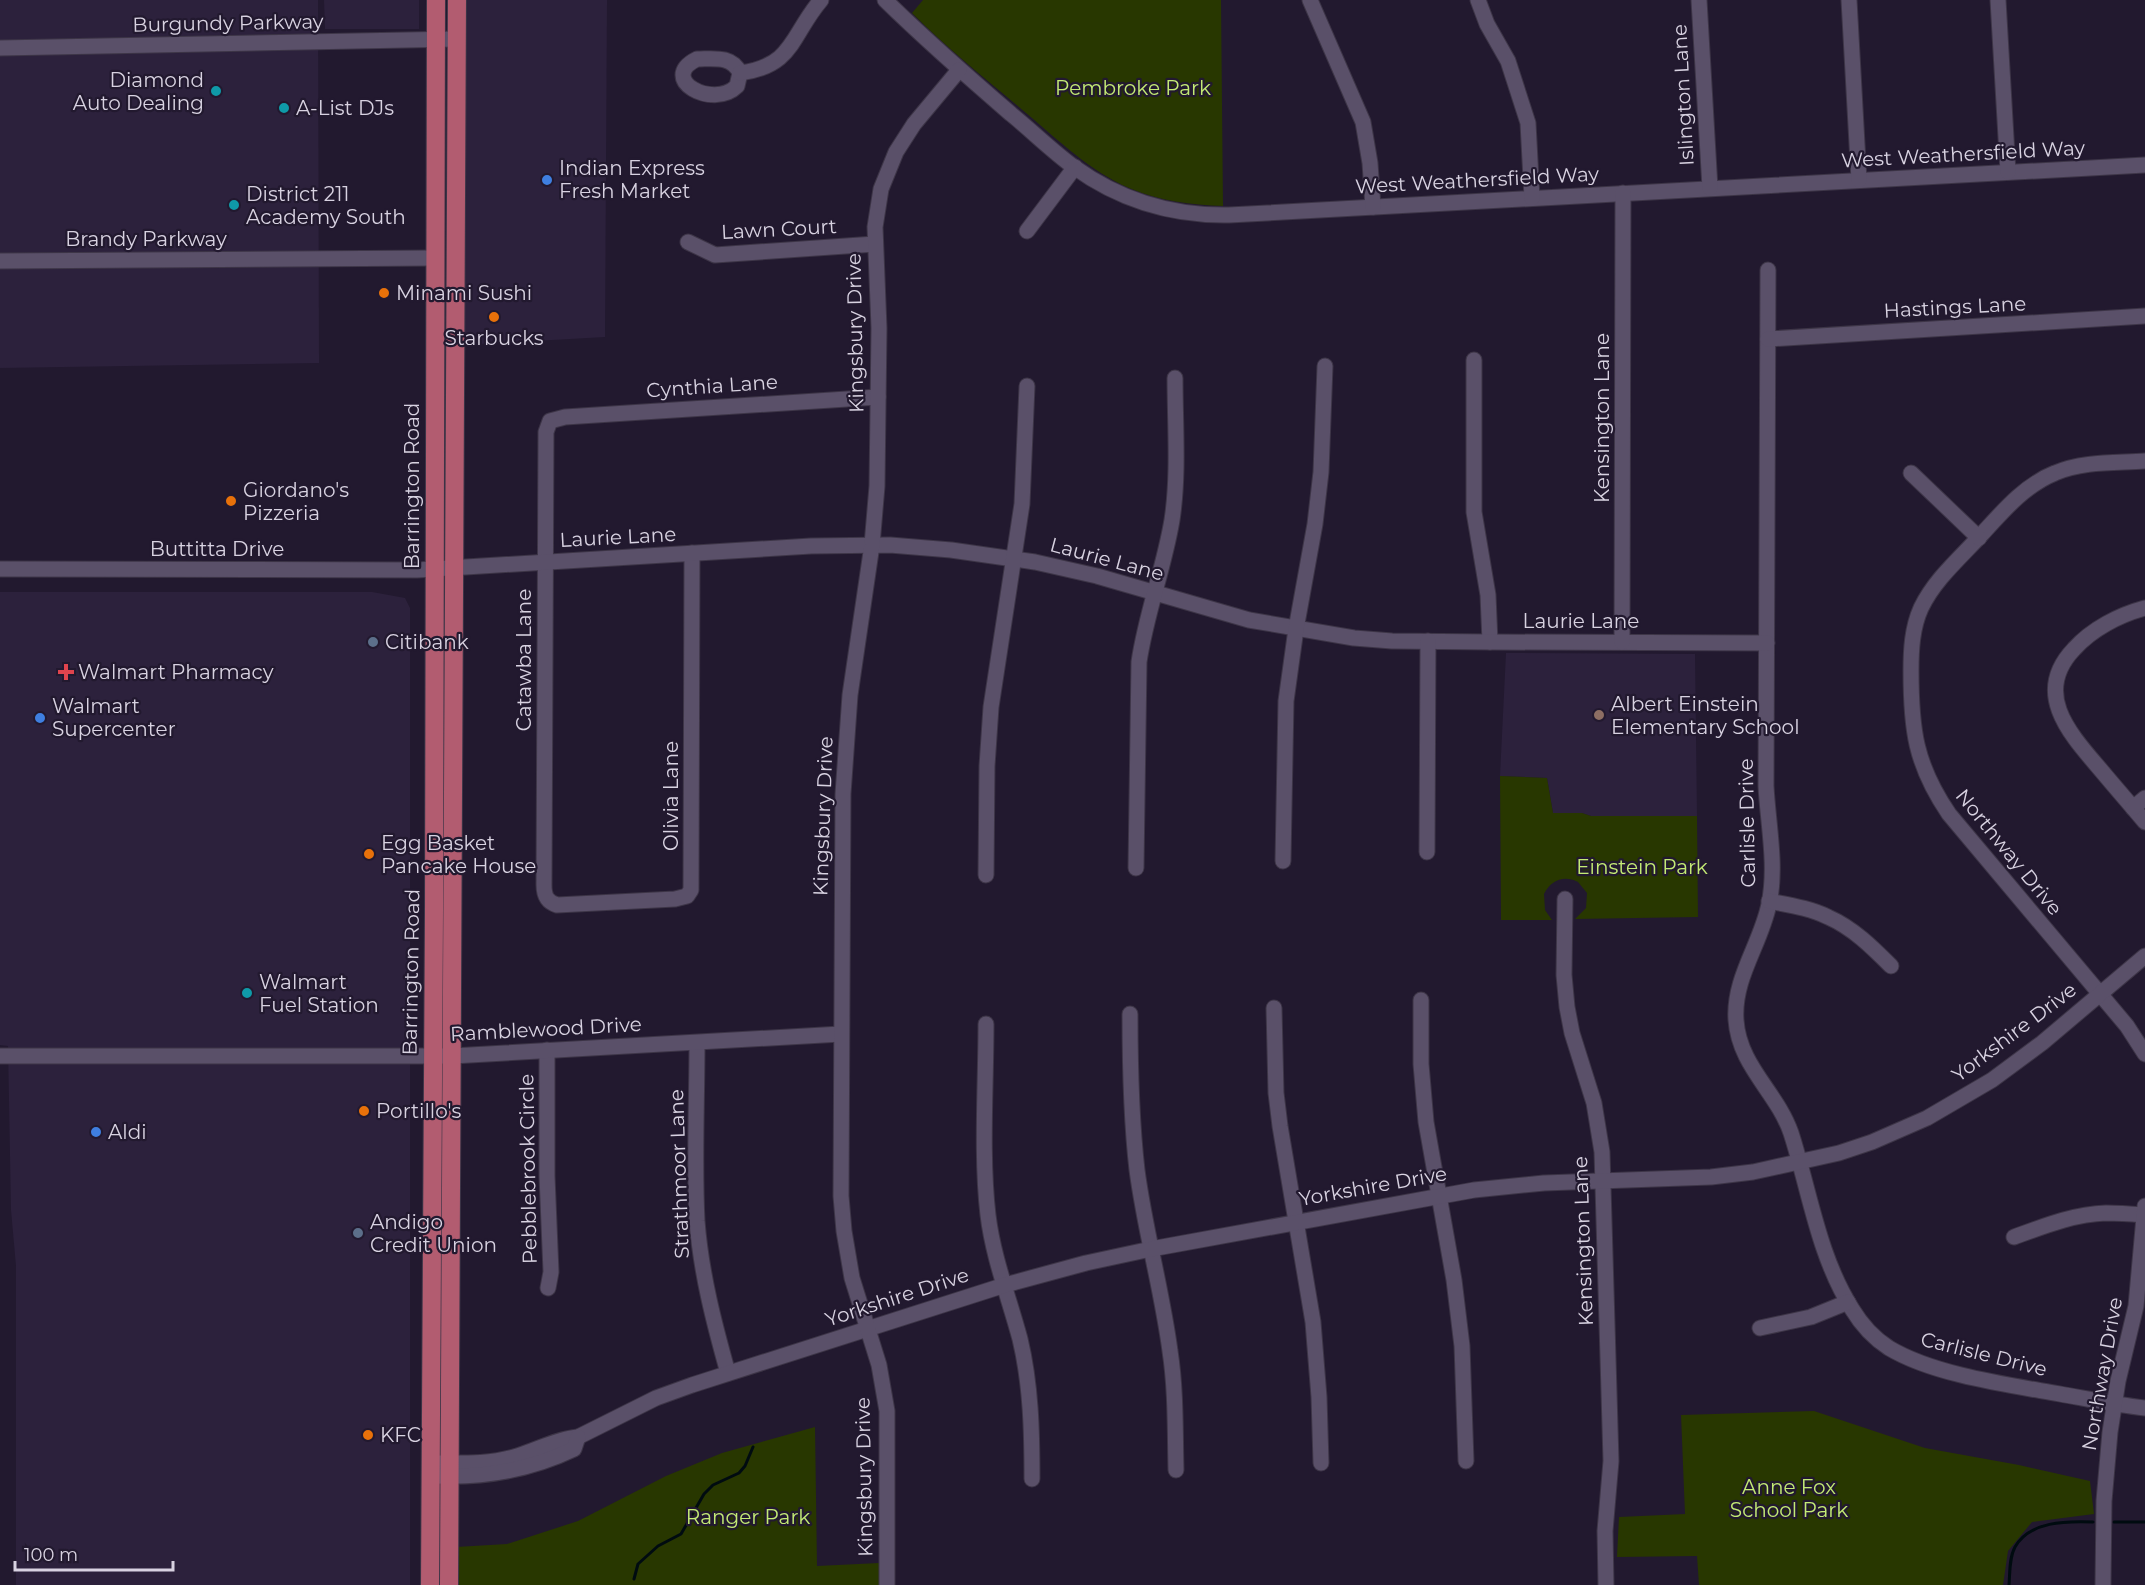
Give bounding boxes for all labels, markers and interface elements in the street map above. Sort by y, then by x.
street label: Burgundy Parkway [132,9,324,37]
street label: Islington Lane [1667,23,1699,167]
place label: Diamond Auto Dealing [73,68,204,115]
park label: Pembroke Park [1055,76,1211,100]
marker: Diamond Auto Dealing [209,84,223,98]
place label: A-List DJs [296,96,394,120]
marker: A-List DJs [277,101,291,115]
street label: West Weathersfield Way [1840,136,2086,172]
place label: Indian Express Fresh Market [559,156,705,203]
street label: West Weathersfield Way [1354,162,1600,198]
marker: Indian Express Fresh Market [540,173,554,187]
place label: District 211 Academy South [246,182,406,229]
marker: District 211 Academy South [227,198,241,212]
street label: Lawn Court [721,214,837,244]
street label: Brandy Parkway [65,227,227,251]
street label: Kingsbury Drive [842,253,868,413]
place label: Minami Sushi [396,281,532,305]
marker: Minami Sushi [377,286,391,300]
street label: Hastings Lane [1883,291,2027,323]
marker: Starbucks [487,310,501,324]
place label: Starbucks [444,326,544,350]
street label: Kensington Lane [1590,333,1614,503]
street label: Cynthia Lane [645,369,779,403]
street label: Barrington Road [400,403,424,569]
place label: Giordano's Pizzeria [243,478,349,525]
marker: Giordano's Pizzeria [224,494,238,508]
street label: Laurie Lane [559,522,677,552]
street label: Laurie Lane [1048,532,1166,586]
street label: Buttitta Drive [150,537,284,561]
street label: Catawba Lane [512,589,536,731]
street label: Laurie Lane [1523,609,1639,633]
place label: Citibank [385,630,469,654]
marker: Citibank [366,635,380,649]
place label: Walmart Pharmacy [78,660,274,684]
marker: Walmart Pharmacy [59,665,73,679]
place label: Albert Einstein Elementary School [1611,692,1800,739]
place label: Walmart Supercenter [52,694,176,741]
marker: Albert Einstein Elementary School [1592,708,1606,722]
marker: Walmart Supercenter [33,711,47,725]
street label: Kingsbury Drive [808,736,838,896]
street label: Olivia Lane [659,741,683,851]
street label: Carlisle Drive [1734,758,1760,888]
street label: Northway Drive [1951,784,2067,920]
place label: Egg Basket Pancake House [381,831,536,878]
marker: Egg Basket Pancake House [362,847,376,861]
park label: Einstein Park [1576,855,1708,879]
street label: Barrington Road [398,889,424,1055]
place label: Walmart Fuel Station [259,970,379,1017]
street label: Yorkshire Drive [1947,977,2081,1087]
marker: Walmart Fuel Station [240,986,254,1000]
street label: Ramblewood Drive [450,1012,642,1046]
street label: Pebblebrook Circle [514,1074,542,1264]
street label: Strathmoor Lane [664,1089,694,1259]
place label: Portillo's [376,1099,462,1123]
marker: Portillo's [357,1104,371,1118]
place label: Aldi [108,1120,147,1144]
marker: Aldi [89,1125,103,1139]
street label: Kensington Lane [1568,1156,1598,1326]
street label: Yorkshire Drive [1297,1161,1449,1211]
place label: Andigo Credit Union [370,1210,497,1257]
marker: Andigo Credit Union [351,1226,365,1240]
street label: Yorkshire Drive [822,1262,972,1332]
street label: Northway Drive [2077,1295,2127,1453]
street label: Carlisle Drive [1918,1327,2050,1381]
street label: Kingsbury Drive [851,1397,877,1557]
place label: KFC [380,1423,421,1447]
marker: KFC [361,1428,375,1442]
park label: Anne Fox School Park [1730,1475,1848,1522]
park label: Ranger Park [686,1505,810,1529]
scale bar [15,1534,172,1572]
text: 100 m [24,1544,78,1566]

